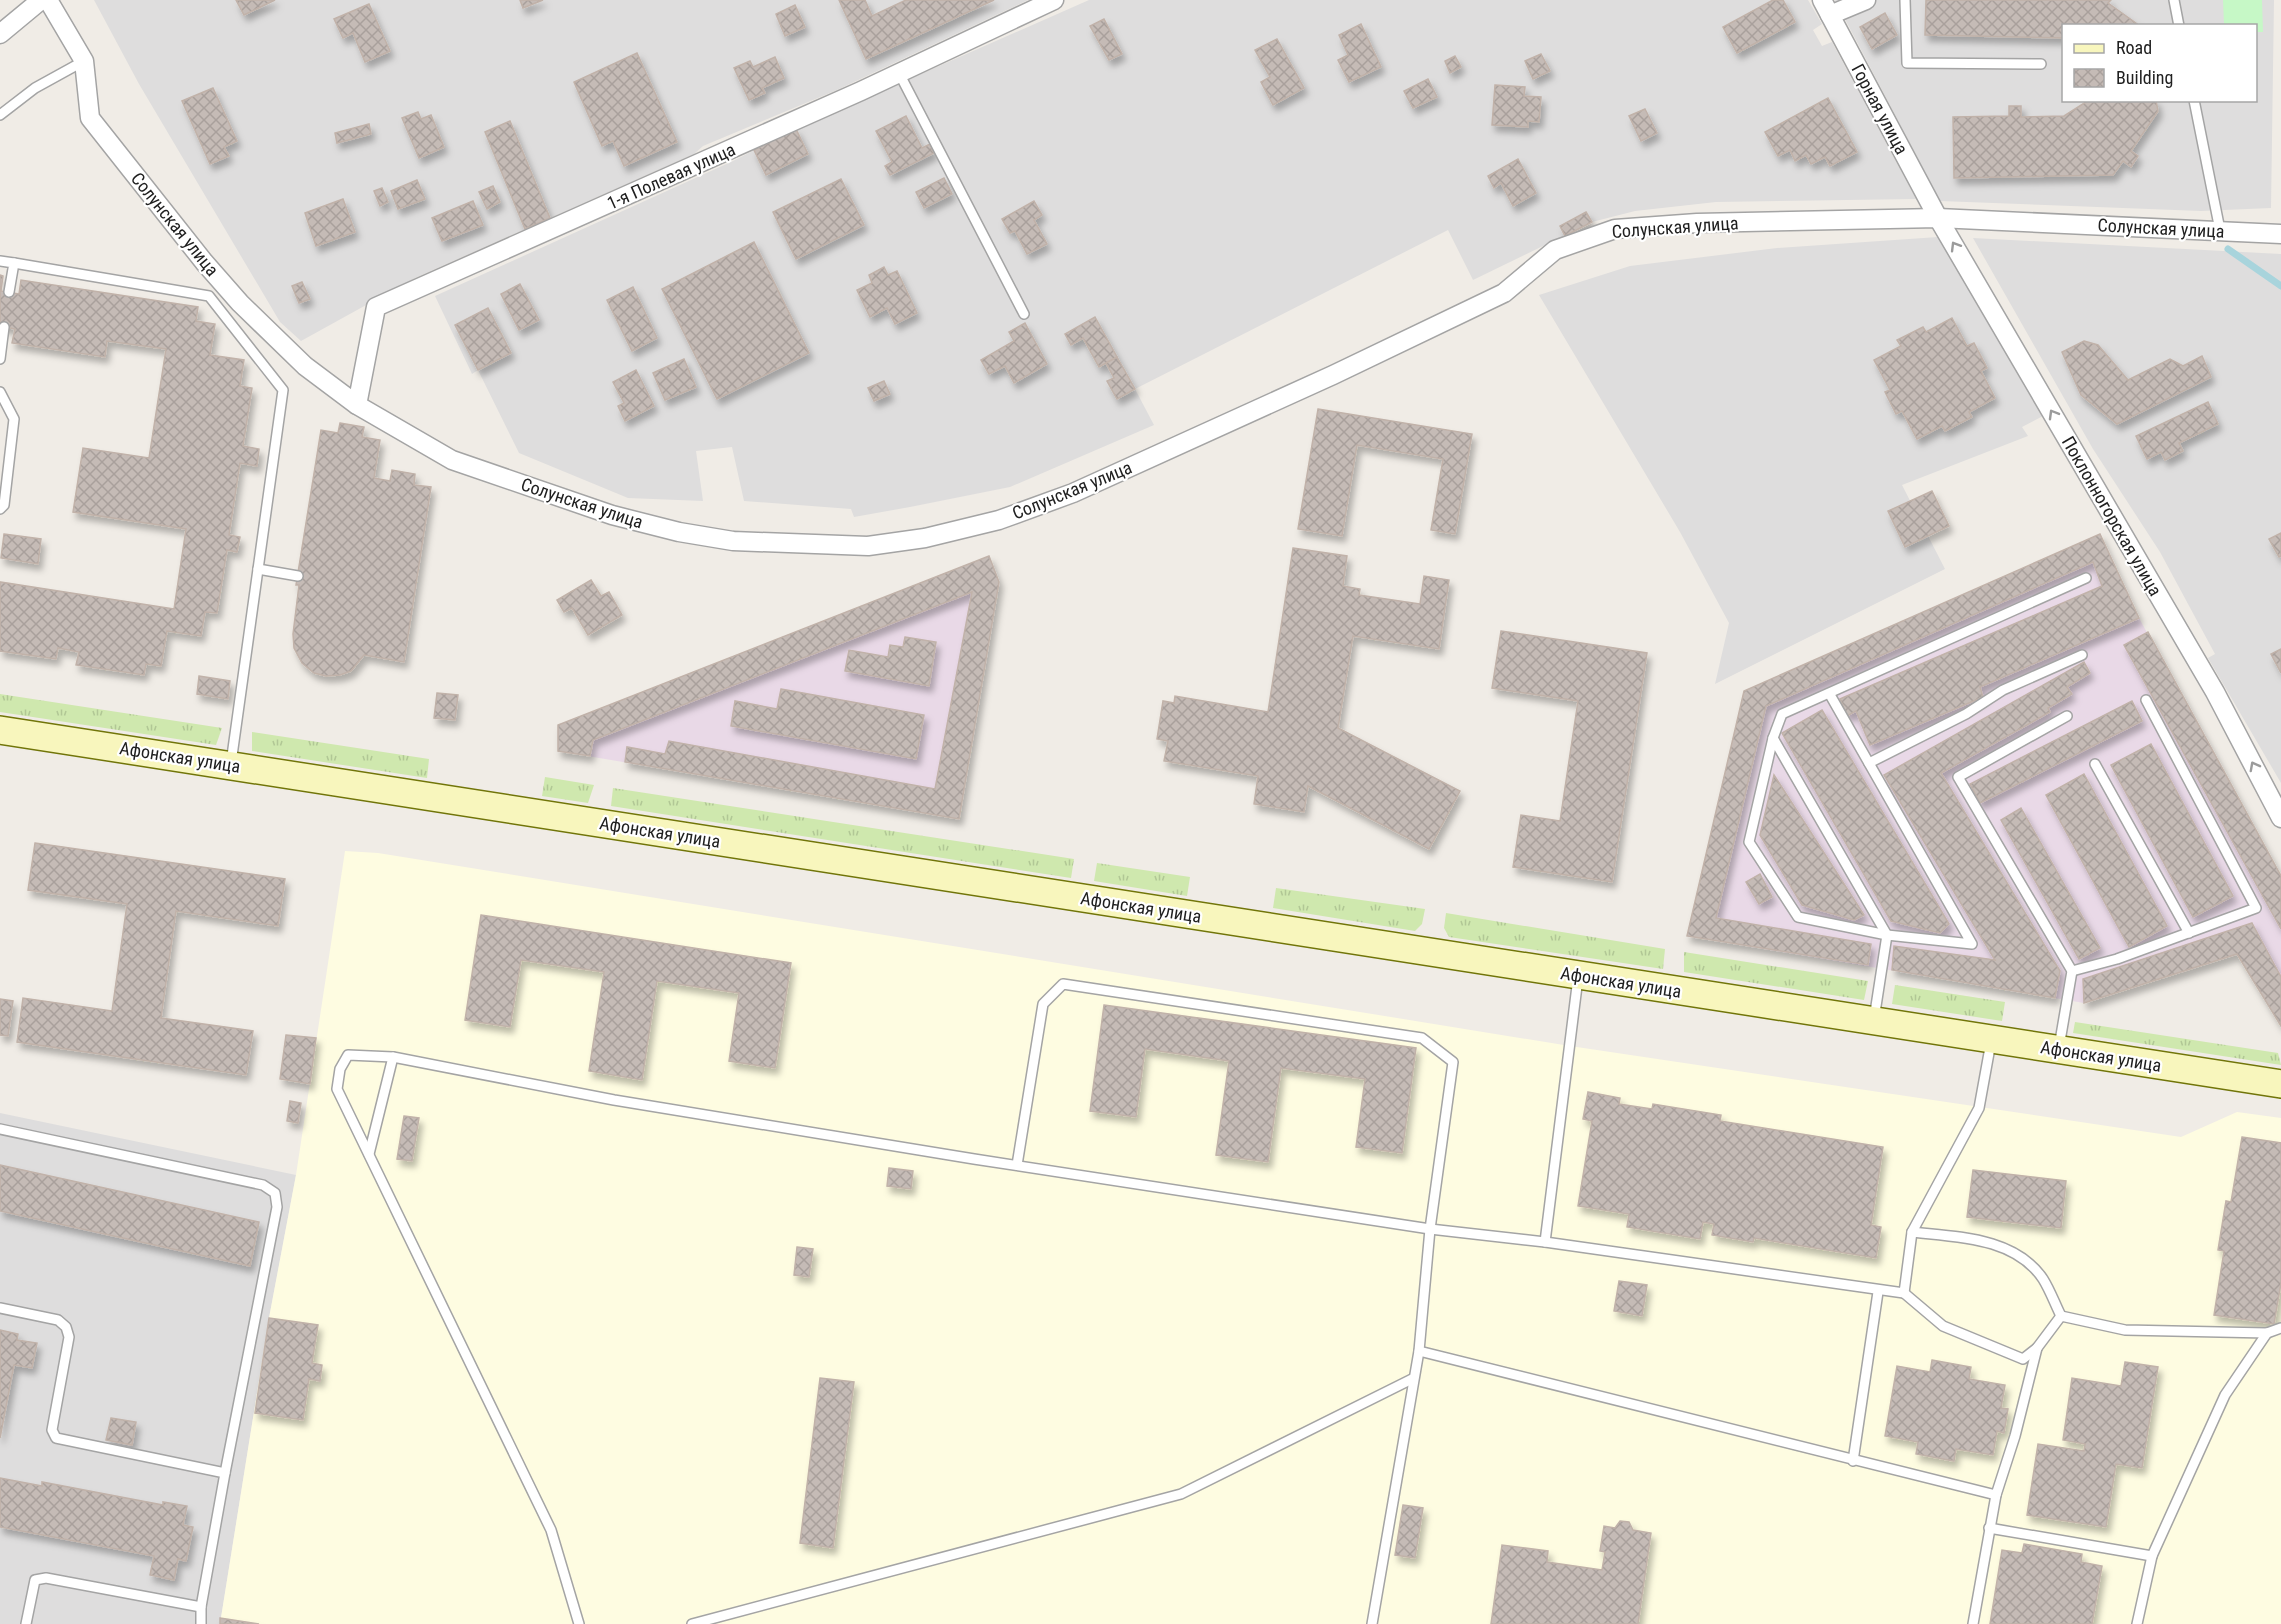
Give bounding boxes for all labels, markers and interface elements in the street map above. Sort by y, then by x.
legend [2062,24,2257,102]
text: Road [2116,37,2152,58]
street label: Горная улица [1847,60,1913,158]
text: Building [2116,67,2173,88]
street label: 1-я Полевая улица [604,138,738,214]
street label: Солунская улица [127,168,223,280]
street label: Солунская улица [1611,212,1739,242]
street label: Солунская улица [2097,214,2225,242]
one-way arrow [1950,242,1962,252]
one-way arrow [2049,410,2061,420]
street label: Поклонногорская улица [2058,432,2166,600]
street label: Солунская улица [1009,456,1135,524]
street label: Солунская улица [518,473,646,533]
street label: Афонская улица [118,737,242,777]
one-way arrow [2250,762,2261,773]
street label: Афонская улица [598,812,722,852]
street label: Афонская улица [1079,887,1203,927]
street label: Афонская улица [1559,962,1683,1002]
street label: Афонская улица [2039,1036,2163,1076]

